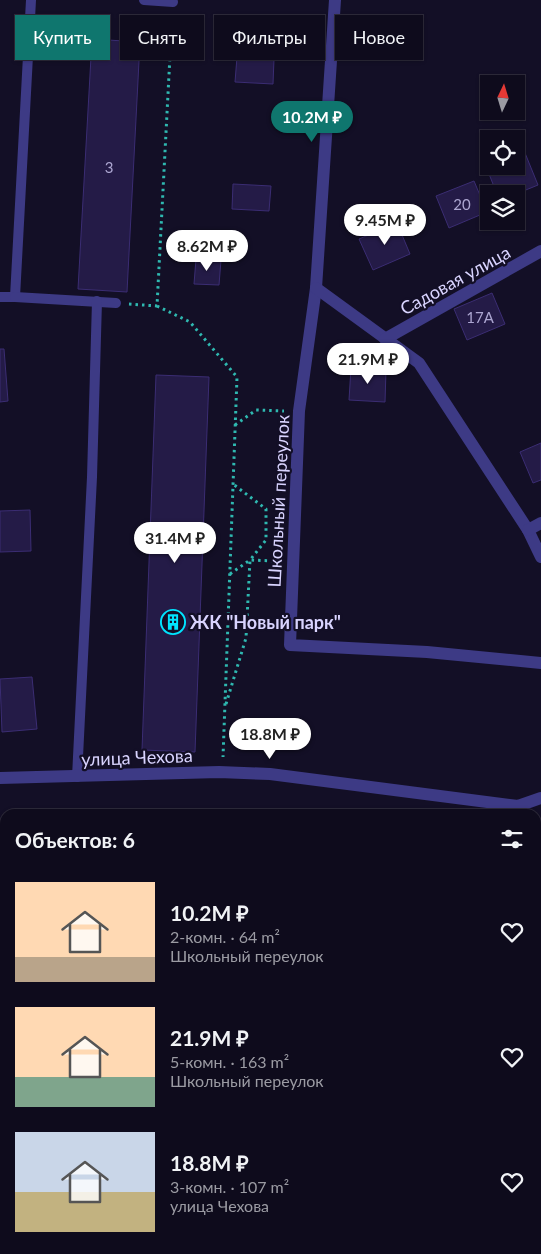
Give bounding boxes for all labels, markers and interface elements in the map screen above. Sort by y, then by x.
chip: Купить [15,15,110,60]
chip: Снять [120,15,204,60]
chip: Фильтры [214,15,325,60]
chip: Новое [335,15,423,60]
north arrow [480,75,525,120]
map controls [480,75,525,230]
pin: 10.2M ₽ [266,100,358,143]
text: 10.2M ₽ [282,107,342,126]
button: locate [480,130,525,175]
house number: 3 [105,158,113,176]
button: layers [480,185,525,230]
house number: 20 [453,195,471,213]
pin: 9.45M ₽ [339,204,431,246]
text: 9.45M ₽ [355,210,415,229]
pin: 8.62M ₽ [161,230,253,272]
text: 8.62M ₽ [177,236,237,255]
street label: Садовая улица [396,241,514,319]
house number: 17А [466,308,495,326]
pin: 21.9M ₽ [322,342,414,385]
text: 21.9M ₽ [338,349,398,368]
street label: Школьный переулок [262,413,294,588]
pin: 31.4M ₽ [129,522,221,564]
text: 31.4M ₽ [145,528,205,547]
building icon: ЖК "Новый парк" [160,609,186,635]
place label: ЖК "Новый парк" [190,611,341,633]
pin: 18.8M ₽ [224,718,316,760]
text: 18.8M ₽ [240,724,300,743]
street label: улица Чехова [81,744,193,770]
icon: filters [498,825,526,853]
text: Объектов: 6 [15,827,135,852]
text: 10.2M ₽ [170,900,249,925]
icon: home [55,902,115,962]
icon: heart [498,918,526,946]
text: 2-комн. · 64 m² [170,927,280,946]
text: Школьный переулок [170,946,324,965]
text: 21.9M ₽ [170,1025,249,1050]
icon: home [55,1027,115,1087]
icon: heart [498,1043,526,1071]
text: 5-комн. · 163 m² [170,1052,289,1071]
text: Школьный переулок [170,1071,324,1090]
text: 18.8M ₽ [170,1150,249,1175]
icon: home [55,1152,115,1212]
icon: heart [498,1168,526,1196]
text: 3-комн. · 107 m² [170,1177,289,1196]
text: улица Чехова [170,1196,269,1215]

